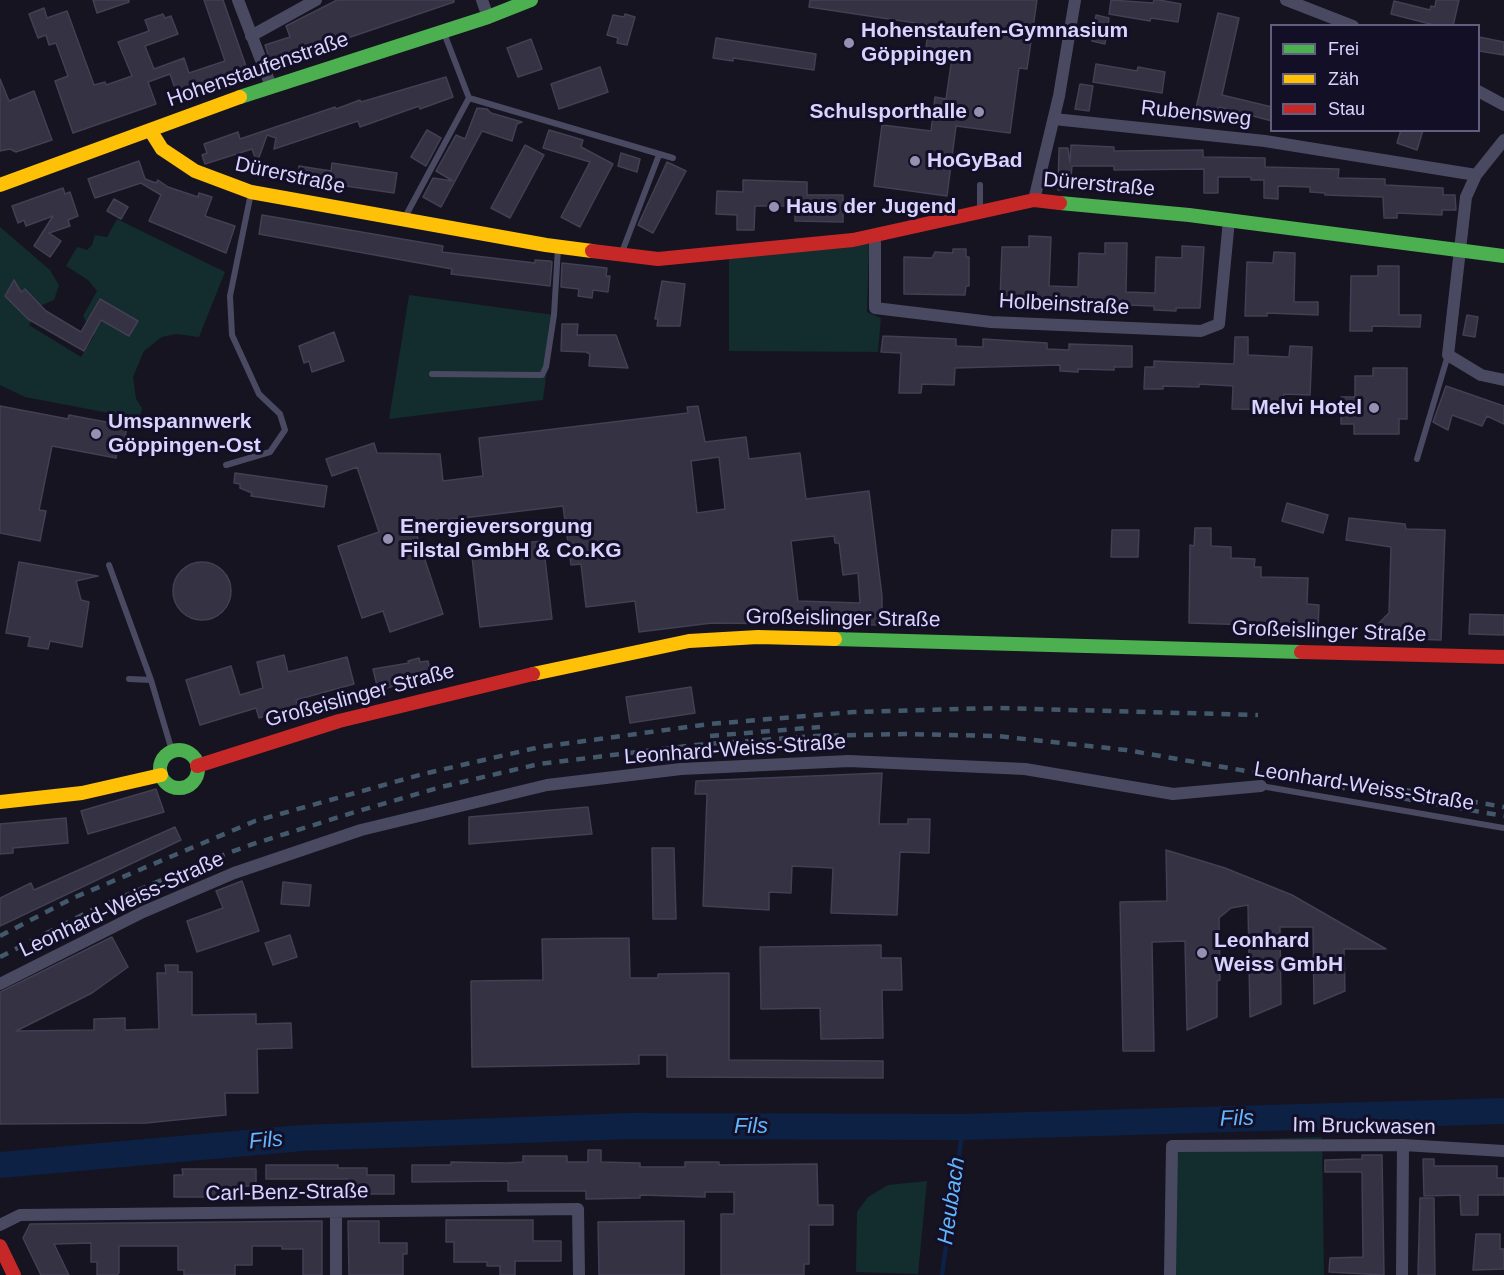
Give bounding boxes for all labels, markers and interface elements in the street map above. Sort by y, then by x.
place label: Hohenstaufen-Gymnasium Göppingen [861,18,1128,68]
legend [1270,24,1480,132]
street label: Hohenstaufenstraße [164,27,352,113]
marker: Hohenstaufen-Gymnasium Göppingen [842,36,856,50]
text: Frei [1328,39,1359,59]
text: Zäh [1328,69,1359,89]
street label: Rubensweg [1140,96,1252,132]
place label: Schulsporthalle [809,99,967,125]
text: Stau [1328,99,1365,119]
marker: Schulsporthalle [972,105,986,119]
place label: HoGyBad [927,148,1023,174]
street label: Dürerstraße [233,152,347,200]
marker: HoGyBad [908,154,922,168]
street label: Dürerstraße [1042,168,1156,202]
place label: Haus der Jugend [786,194,956,220]
marker: Haus der Jugend [767,200,781,214]
street label: Holbeinstraße [998,289,1130,321]
place label: Melvi Hotel [1251,395,1362,421]
marker: Melvi Hotel [1367,401,1381,415]
place label: Umspannwerk Göppingen-Ost [108,409,261,459]
marker: Umspannwerk Göppingen-Ost [89,427,103,441]
place label: Energieversorgung Filstal GmbH & Co.KG [400,514,622,564]
marker: Energieversorgung Filstal GmbH & Co.KG [381,532,395,546]
street label: Großeislinger Straße [745,605,941,633]
street label: Großeislinger Straße [1231,616,1427,648]
street label: Großeislinger Straße [263,659,457,733]
street label: Leonhard-Weiss-Straße [623,730,847,770]
street label: Leonhard-Weiss-Straße [1252,757,1476,817]
street label: Leonhard-Weiss-Straße [16,847,228,963]
place label: Leonhard Weiss GmbH [1214,928,1343,978]
marker: Leonhard Weiss GmbH [1195,946,1209,960]
water label: Fils [1219,1105,1255,1133]
street label: Im Bruckwasen [1292,1113,1436,1141]
water label: Fils [734,1114,768,1140]
water label: Fils [248,1126,284,1156]
water label: Heubach [933,1156,971,1246]
street label: Carl-Benz-Straße [205,1179,369,1207]

